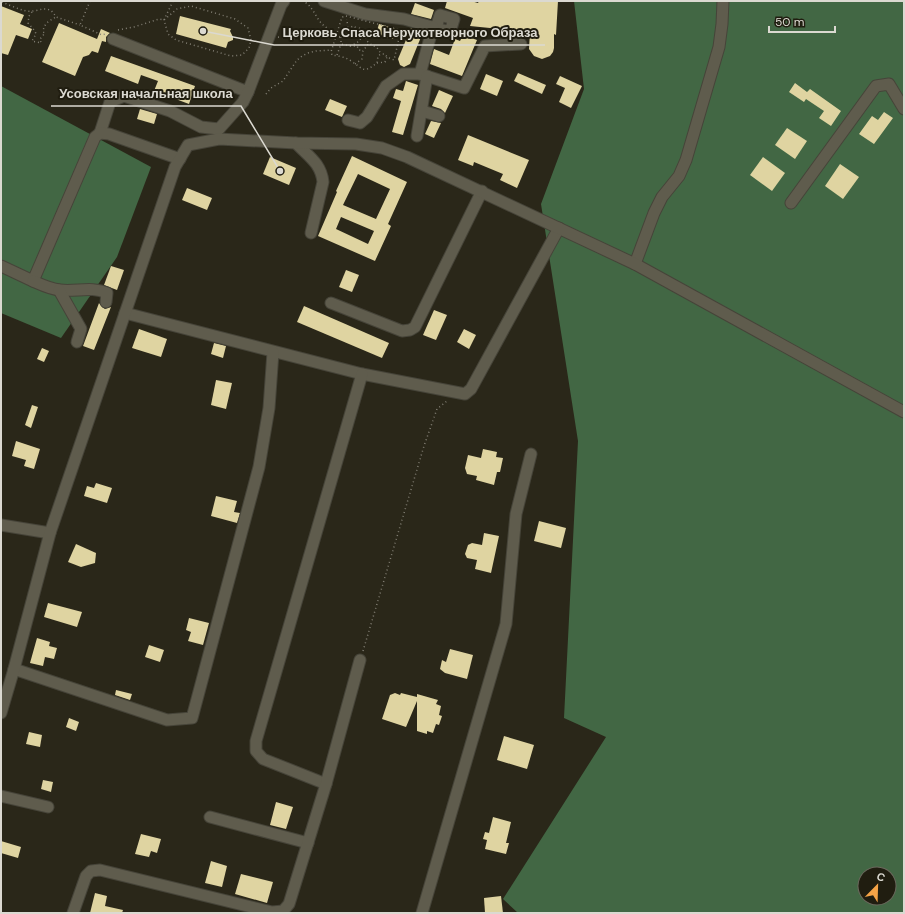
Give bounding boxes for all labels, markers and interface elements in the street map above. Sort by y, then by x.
scale bar [769,8,835,34]
text: 50 m [775,14,804,30]
callout: Церковь Спаса Нерукотворного Образа [274,20,545,45]
text: Церковь Спаса Нерукотворного Образа [283,24,538,41]
callout: Усовская начальная школа [51,81,241,106]
text: Усовская начальная школа [59,85,234,102]
north arrow [857,866,897,906]
text: С [875,869,887,885]

